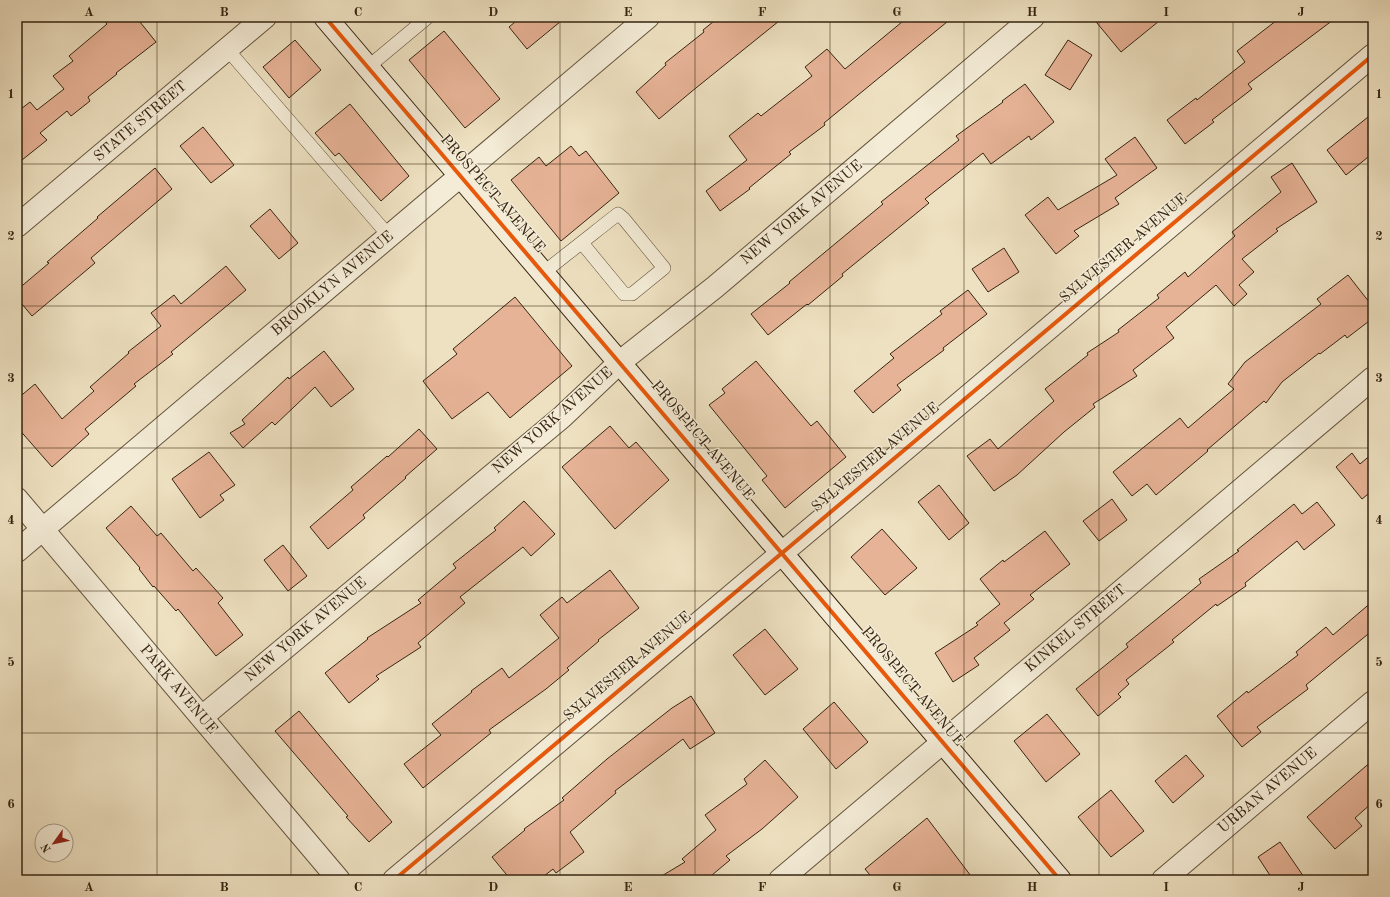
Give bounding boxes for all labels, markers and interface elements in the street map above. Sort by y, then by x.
text: A [84,6,94,19]
text: B [219,6,229,19]
text: C [354,6,362,19]
text: D [488,6,498,19]
text: E [624,6,633,19]
text: F [758,6,767,19]
text: G [892,6,902,19]
text: H [1027,6,1038,19]
text: I [1163,6,1169,19]
text: J [1297,6,1305,19]
street label: STATE STREET [92,79,190,165]
text: 1 [7,88,15,101]
text: 1 [1375,88,1383,101]
street label: PROSPECT AVENUE [437,132,547,256]
street label: NEW YORK AVENUE [738,158,866,268]
street label: SYLVESTER AVENUE [1057,191,1191,307]
street label: BROOKLYN AVENUE [269,229,397,339]
text: 2 [7,230,15,243]
text: 2 [1375,230,1383,243]
street label: NEW YORK AVENUE [490,365,616,477]
text: 3 [7,372,15,385]
text: 3 [1375,372,1383,385]
street label: PROSPECT AVENUE [648,378,756,504]
street label: SYLVESTER AVENUE [809,400,943,516]
text: 4 [7,514,15,527]
text: 4 [1375,514,1383,527]
street label: NEW YORK AVENUE [242,575,370,685]
street label: KINKEL STREET [1023,582,1129,676]
street label: SYLVESTER AVENUE [561,609,695,725]
street label: PROSPECT AVENUE [858,624,966,750]
street label: PARK AVENUE [136,643,220,737]
text: 5 [7,656,15,669]
text: 5 [1375,656,1383,669]
street label: URBAN AVENUE [1216,745,1320,837]
text: 6 [7,798,15,811]
text: 6 [1375,798,1383,811]
north arrow [34,823,74,863]
text: N [40,841,54,854]
text: A [84,881,94,894]
text: B [219,881,229,894]
text: C [354,881,362,894]
text: D [488,881,498,894]
text: E [624,881,633,894]
text: F [758,881,767,894]
text: G [892,881,902,894]
text: H [1027,881,1038,894]
text: I [1163,881,1169,894]
text: J [1297,881,1305,894]

